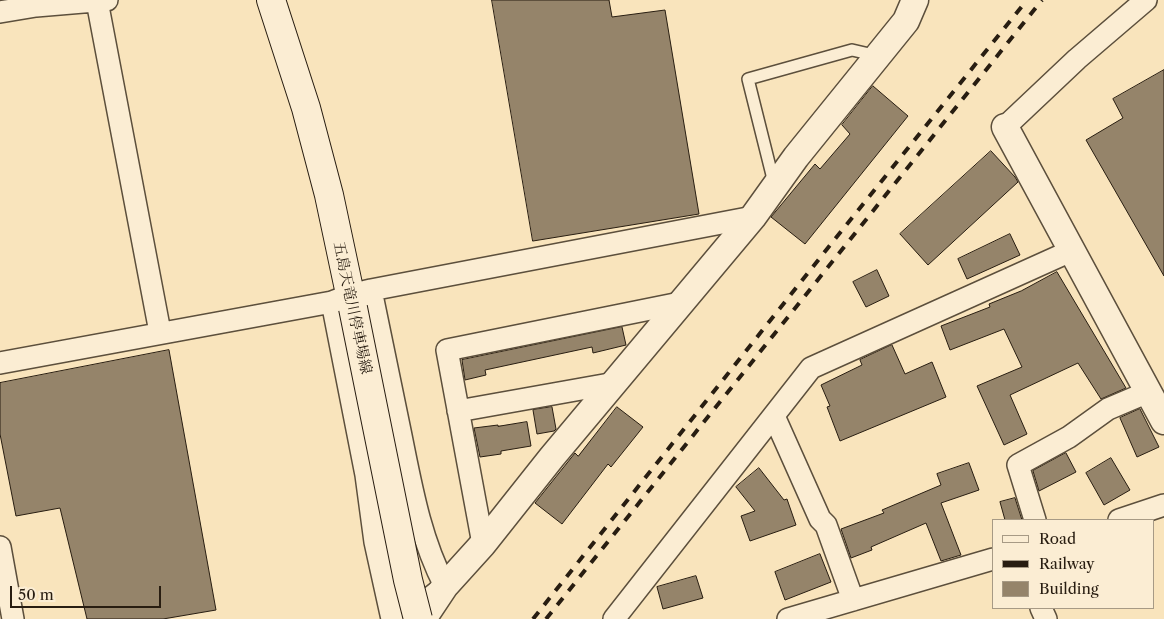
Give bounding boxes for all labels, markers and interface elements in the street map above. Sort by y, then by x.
street label: 五島天竜川停車場線 [329,240,375,376]
legend [992,519,1154,609]
text: Road [1039,529,1076,548]
text: Railway [1039,554,1095,573]
scale bar [12,576,164,608]
text: Building [1039,579,1099,598]
text: 50 m [18,585,54,604]

